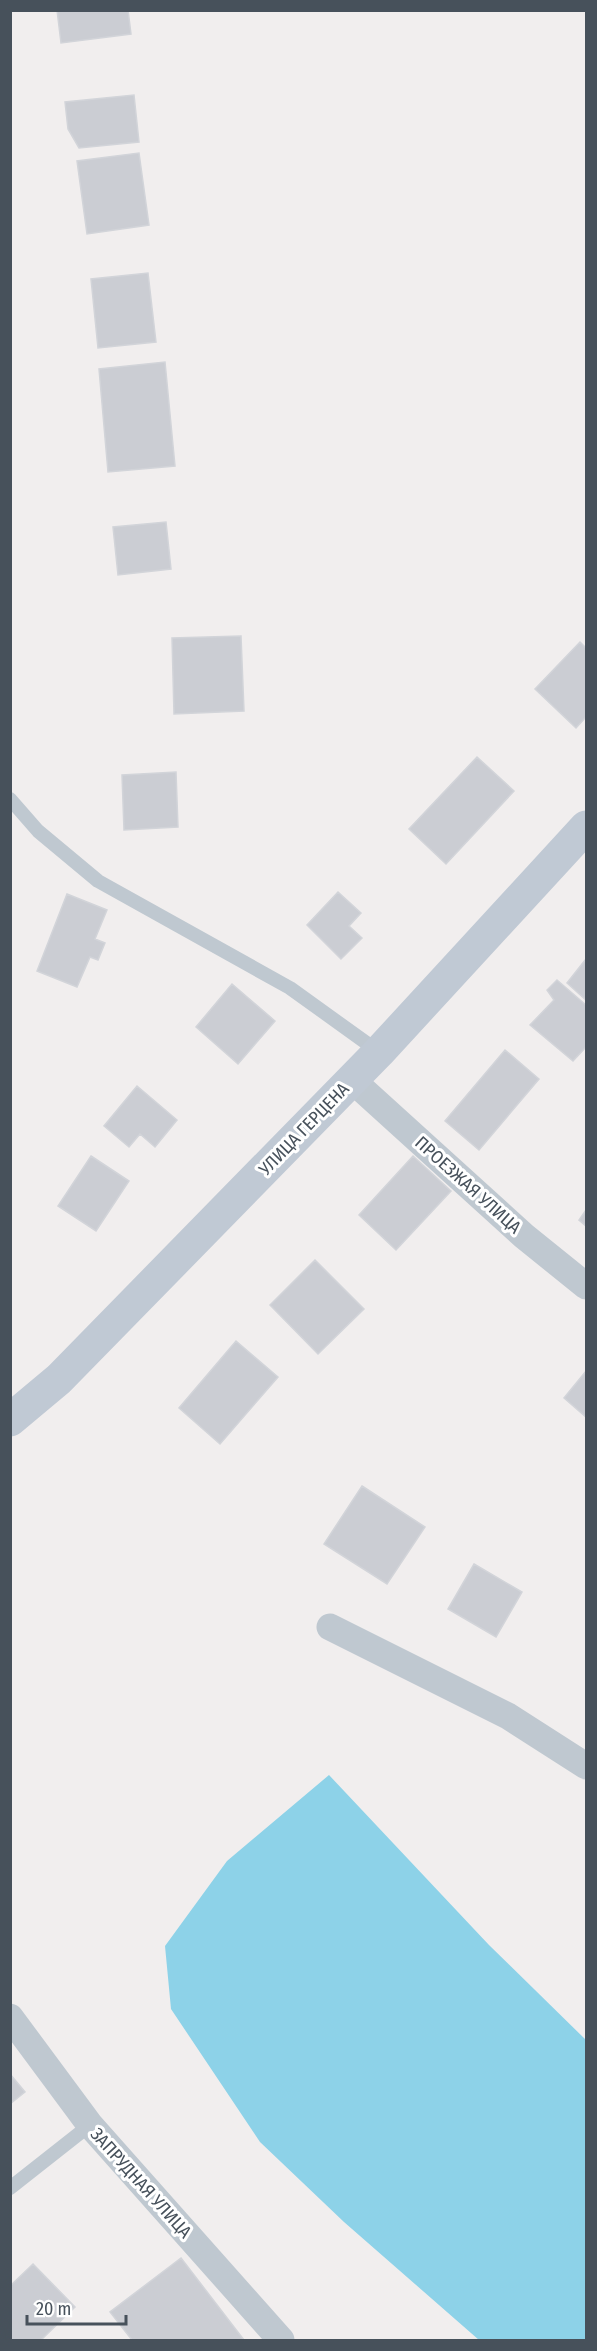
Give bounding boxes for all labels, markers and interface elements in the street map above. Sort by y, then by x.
street label: УЛИЦА ГЕРЦЕНА [254,1078,354,1181]
street label: ПРОЕЗЖАЯ УЛИЦА [410,1132,526,1239]
street label: ЗАПРУДНАЯ УЛИЦА [86,2123,197,2243]
scale bar [27,2288,126,2326]
text: 20 m [36,2298,71,2320]

